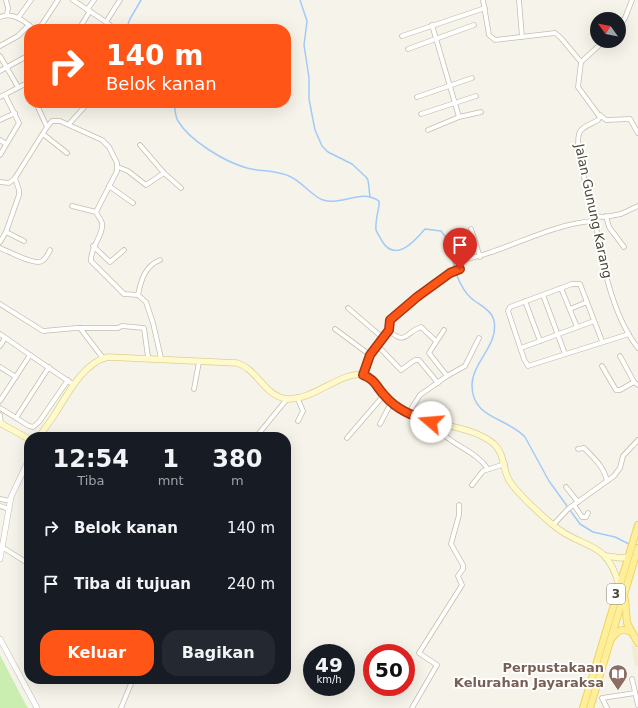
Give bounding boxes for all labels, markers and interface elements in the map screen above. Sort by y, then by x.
north arrow [590,12,626,48]
map controls [590,12,626,48]
text: 140 m [106,39,203,72]
icon: right [40,40,92,92]
text: Belok kanan [106,73,217,94]
street label: Jalan Gunung Karang [572,141,615,280]
pin [443,228,477,269]
icon: arrive [449,234,471,256]
position arrow [410,401,452,443]
text: 12:54 [53,445,129,473]
text: 1 [162,445,179,473]
text: 380 [212,445,262,473]
text: Tiba [77,473,105,488]
text: mnt [158,473,184,488]
text: m [231,473,244,488]
icon: right [40,517,62,539]
text: Belok kanan [74,519,178,537]
text: 140 m [227,519,275,537]
icon: arrive [40,573,62,595]
text: Tiba di tujuan [74,575,191,593]
text: 240 m [227,575,275,593]
road number: 3 [607,584,625,604]
button: Keluar [40,630,154,676]
button: Bagikan [162,630,275,676]
speed limit sign: 50 [363,644,415,696]
text: 49 [315,653,343,677]
place label: Perpustakaan Kelurahan Jayaraksa [454,660,604,690]
library icon: Perpustakaan Kelurahan Jayaraksa [607,663,629,691]
text: km/h [316,674,342,685]

